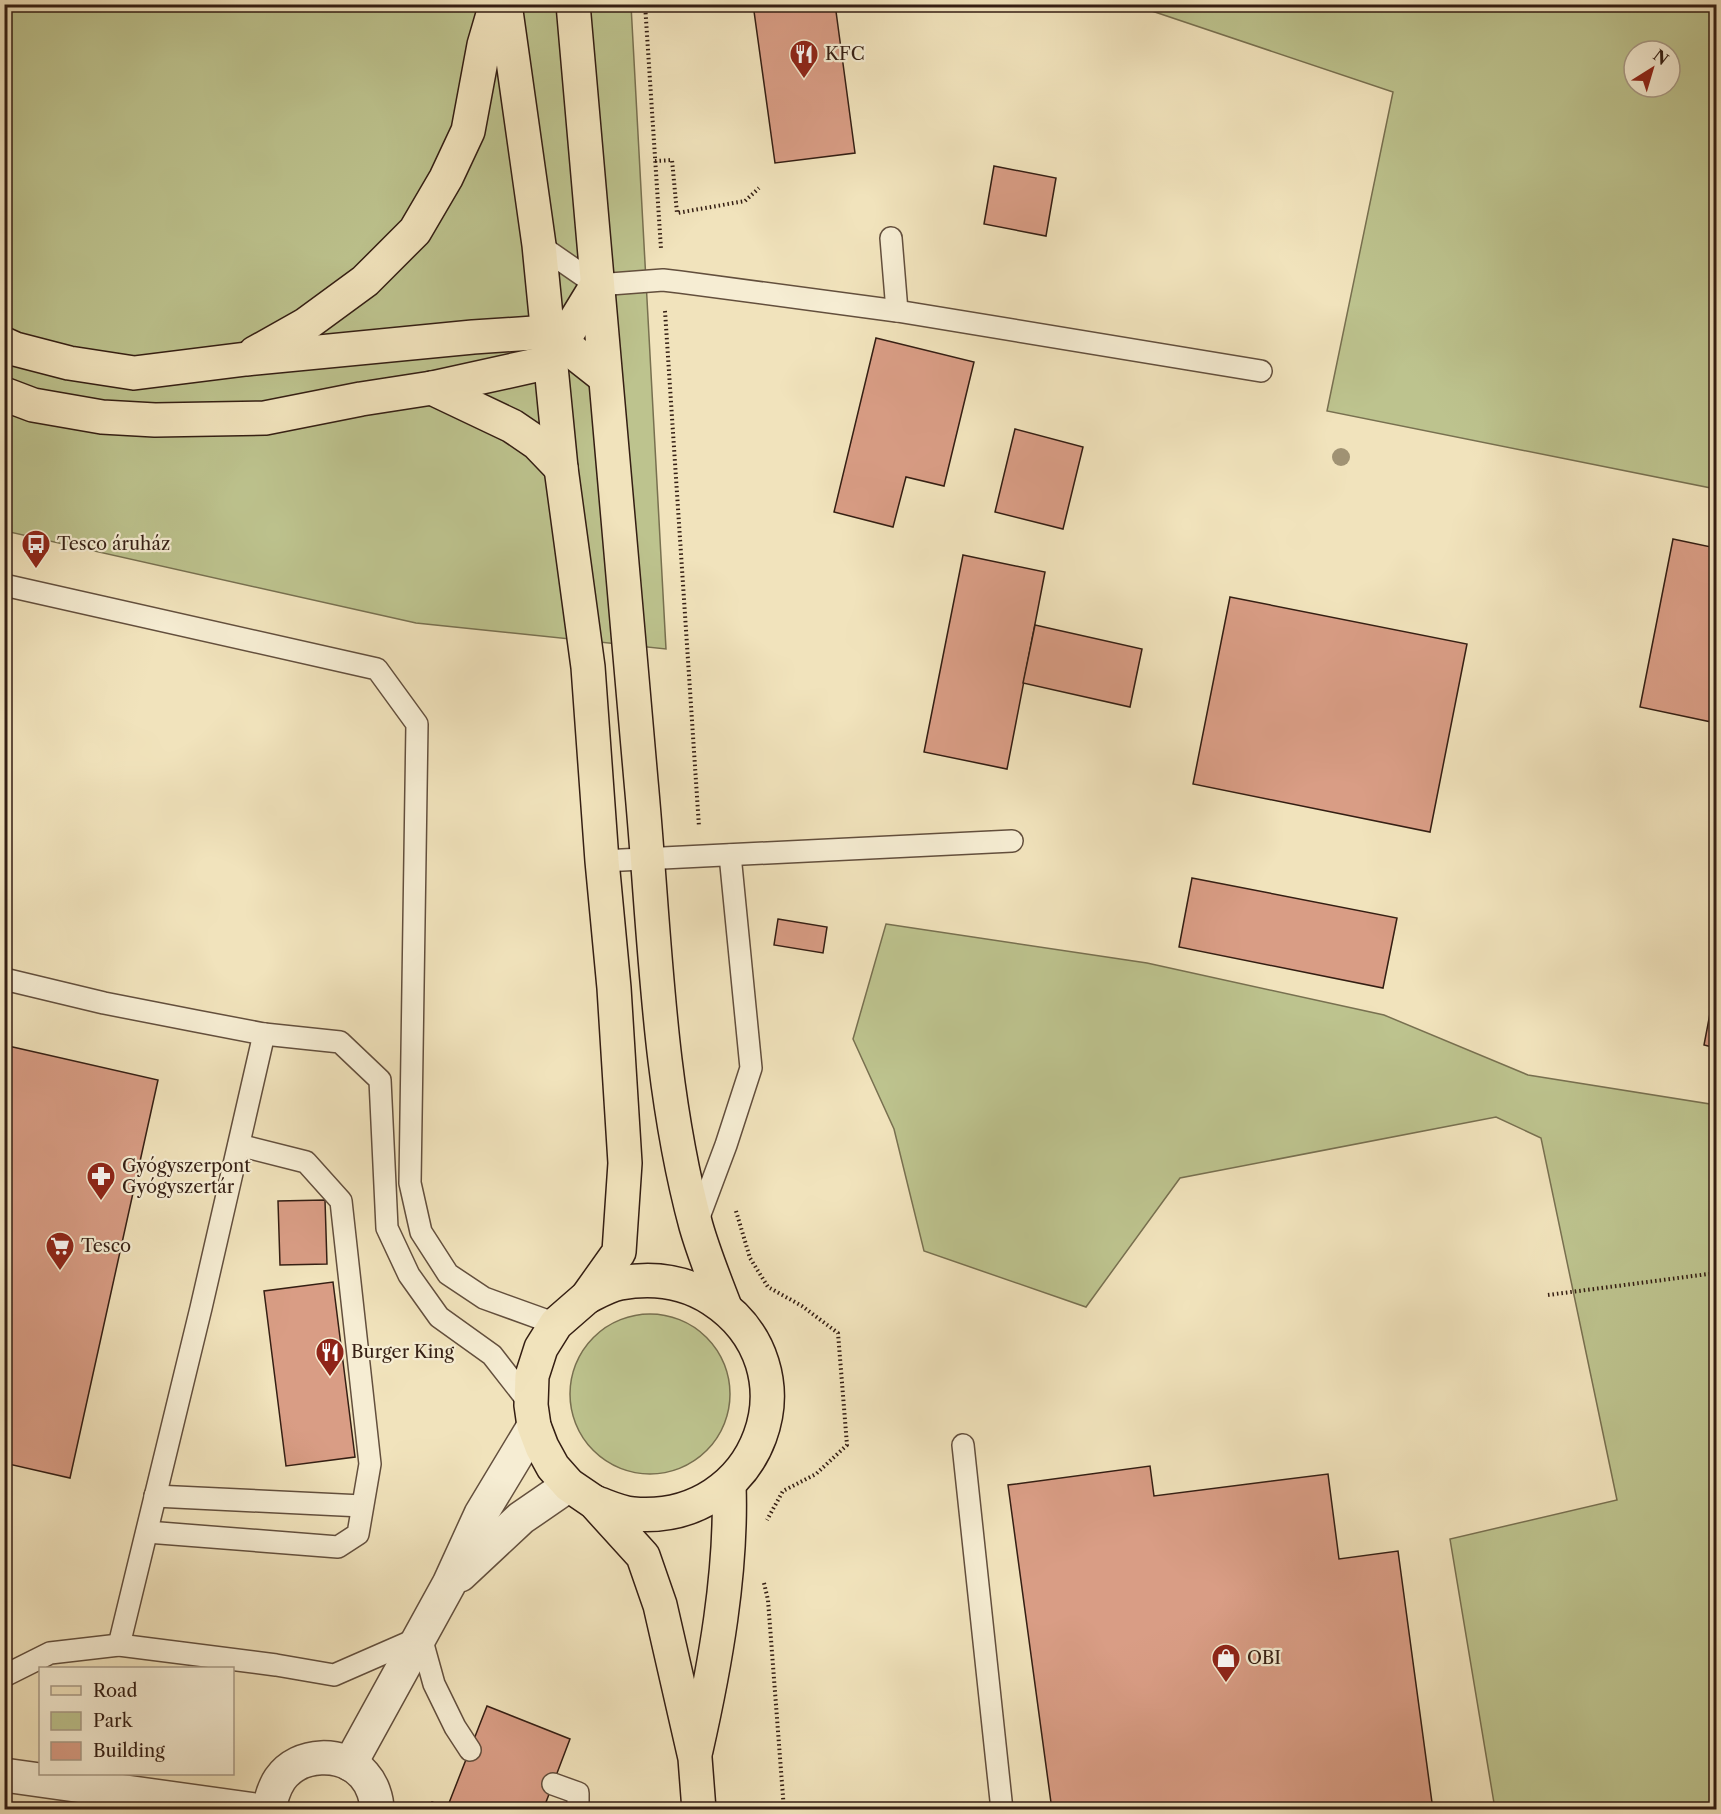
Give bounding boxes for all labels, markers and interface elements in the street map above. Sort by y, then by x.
restaurant icon: KFC [788,38,820,80]
north arrow [1622,39,1682,99]
place label: KFC [825,43,865,65]
text: N [1649,45,1673,69]
bus stop icon: Tesco áruház [20,528,52,570]
place label: Tesco áruház [57,533,170,555]
place label: Gyógyszerpont Gyógyszertár [122,1155,251,1198]
pharmacy icon: Gyógyszerpont Gyógyszertár [85,1160,117,1202]
supermarket icon: Tesco [44,1230,76,1272]
place label: Tesco [81,1235,131,1257]
restaurant icon: Burger King [314,1336,346,1378]
place label: Burger King [351,1341,454,1363]
shop icon: OBI [1210,1642,1242,1684]
place label: OBI [1247,1647,1281,1669]
legend [39,1667,234,1775]
text: Road [93,1680,138,1702]
text: Park [93,1710,134,1732]
text: Building [93,1740,165,1762]

